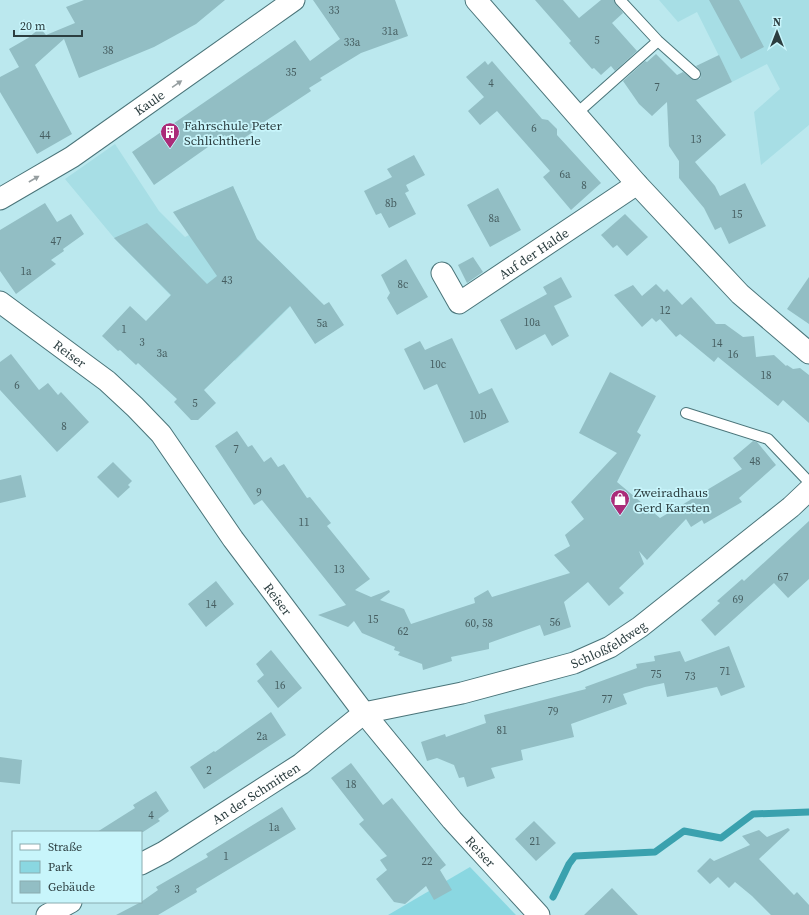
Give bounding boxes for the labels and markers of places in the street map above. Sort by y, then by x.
place label: Fahrschule Peter Schlichtherle [184,117,282,149]
building icon: Fahrschule Peter Schlichtherle [159,121,181,149]
place label: Zweiradhaus Gerd Karsten [634,484,710,516]
shop icon: Zweiradhaus Gerd Karsten [609,488,631,516]

